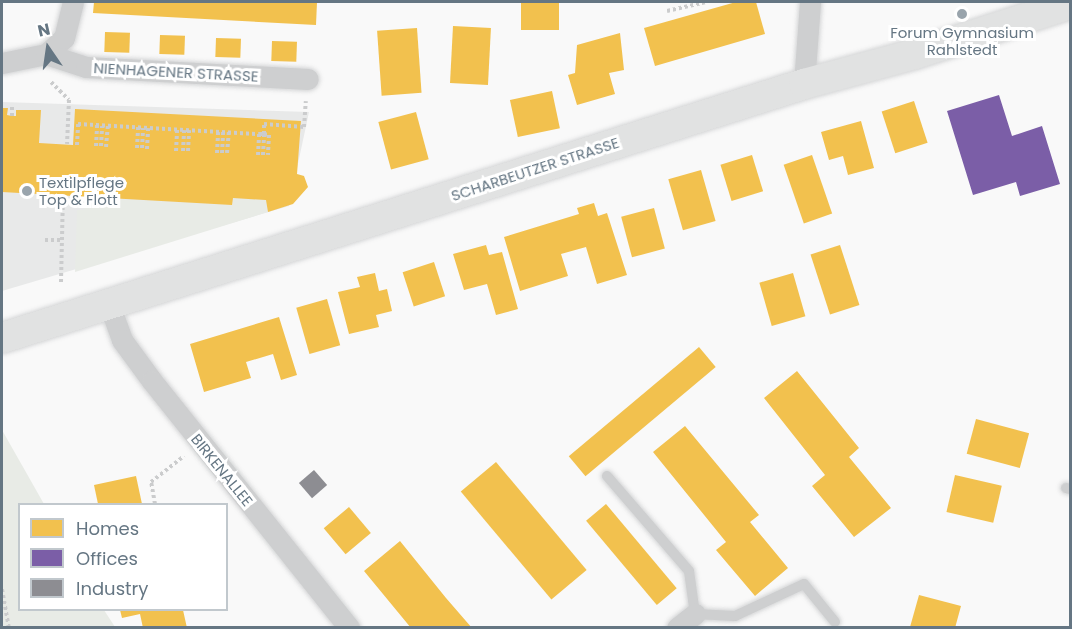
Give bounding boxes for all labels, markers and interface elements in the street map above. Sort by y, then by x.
marker: Forum Gymnasium Rahlstedt [955,7,969,21]
text: N [35,17,52,43]
north arrow [18,18,78,78]
place label: Forum Gymnasium Rahlstedt [890,23,1034,58]
street label: NIENHAGENER STRASSE [93,59,259,85]
street label: SCHARBEUTZER STRASSE [449,133,621,205]
place label: Textilpflege Top & Flott [39,173,124,208]
marker: Textilpflege Top & Flott [20,184,34,198]
street label: BIRKENALLEE [187,430,257,510]
legend [18,503,228,611]
text: Homes [76,516,139,541]
text: Offices [76,546,138,571]
text: Industry [76,576,148,601]

